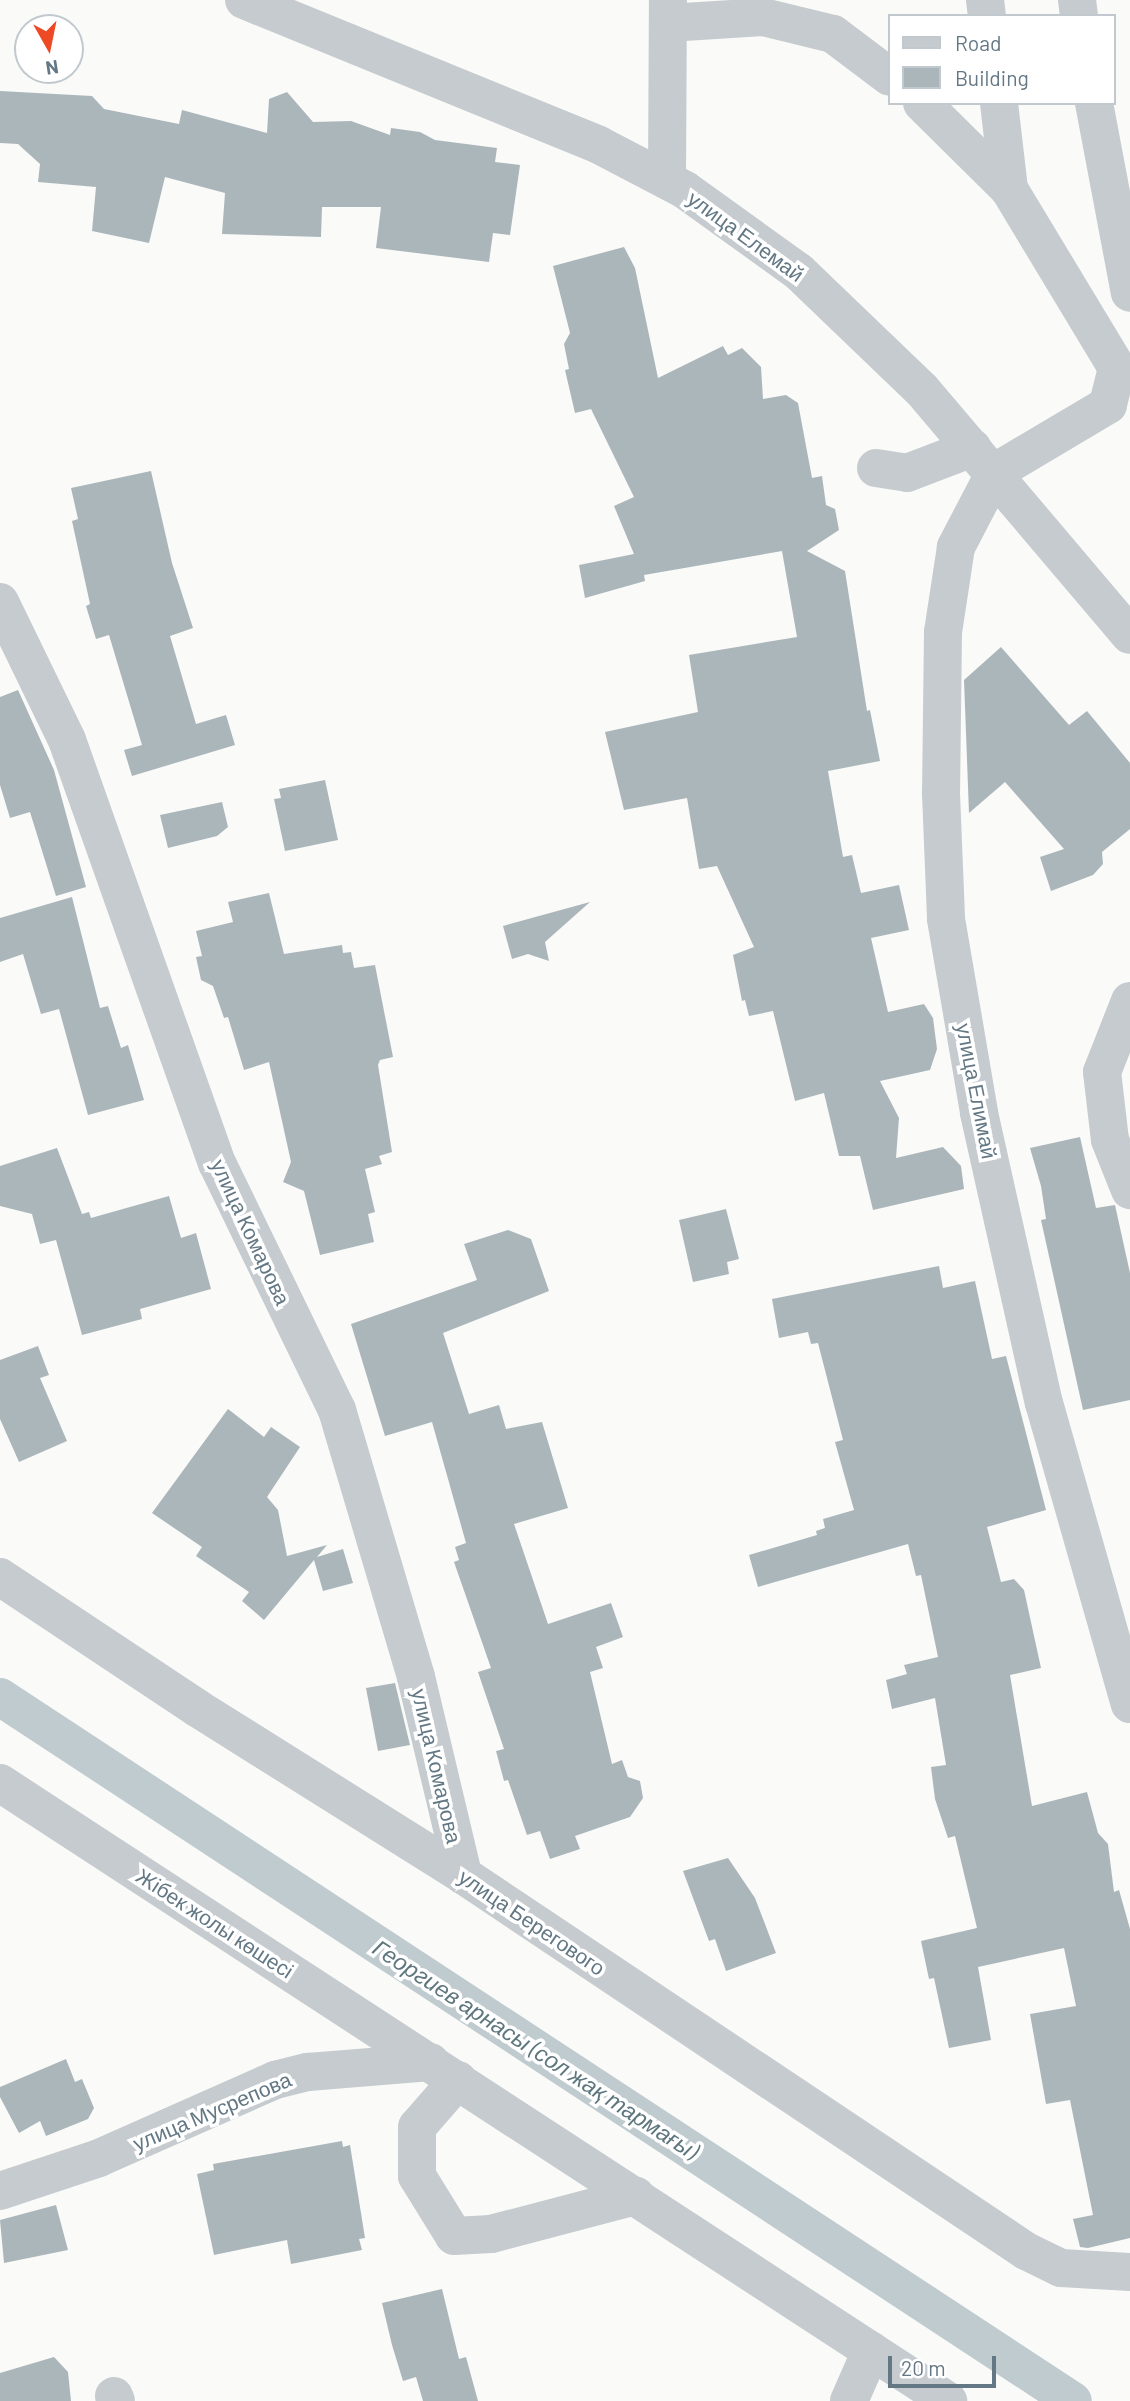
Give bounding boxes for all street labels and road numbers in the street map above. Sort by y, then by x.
street label: улица Елемай [683,185,809,287]
street label: улица Елимай [951,1021,1003,1161]
street label: улица Комарова [206,1155,296,1309]
street label: улица Комарова [407,1686,467,1846]
street label: Жібек жолы көшесі [132,1863,298,1983]
street label: улица Берегового [454,1864,610,1980]
street label: улица Мусрепова [129,2066,295,2156]

